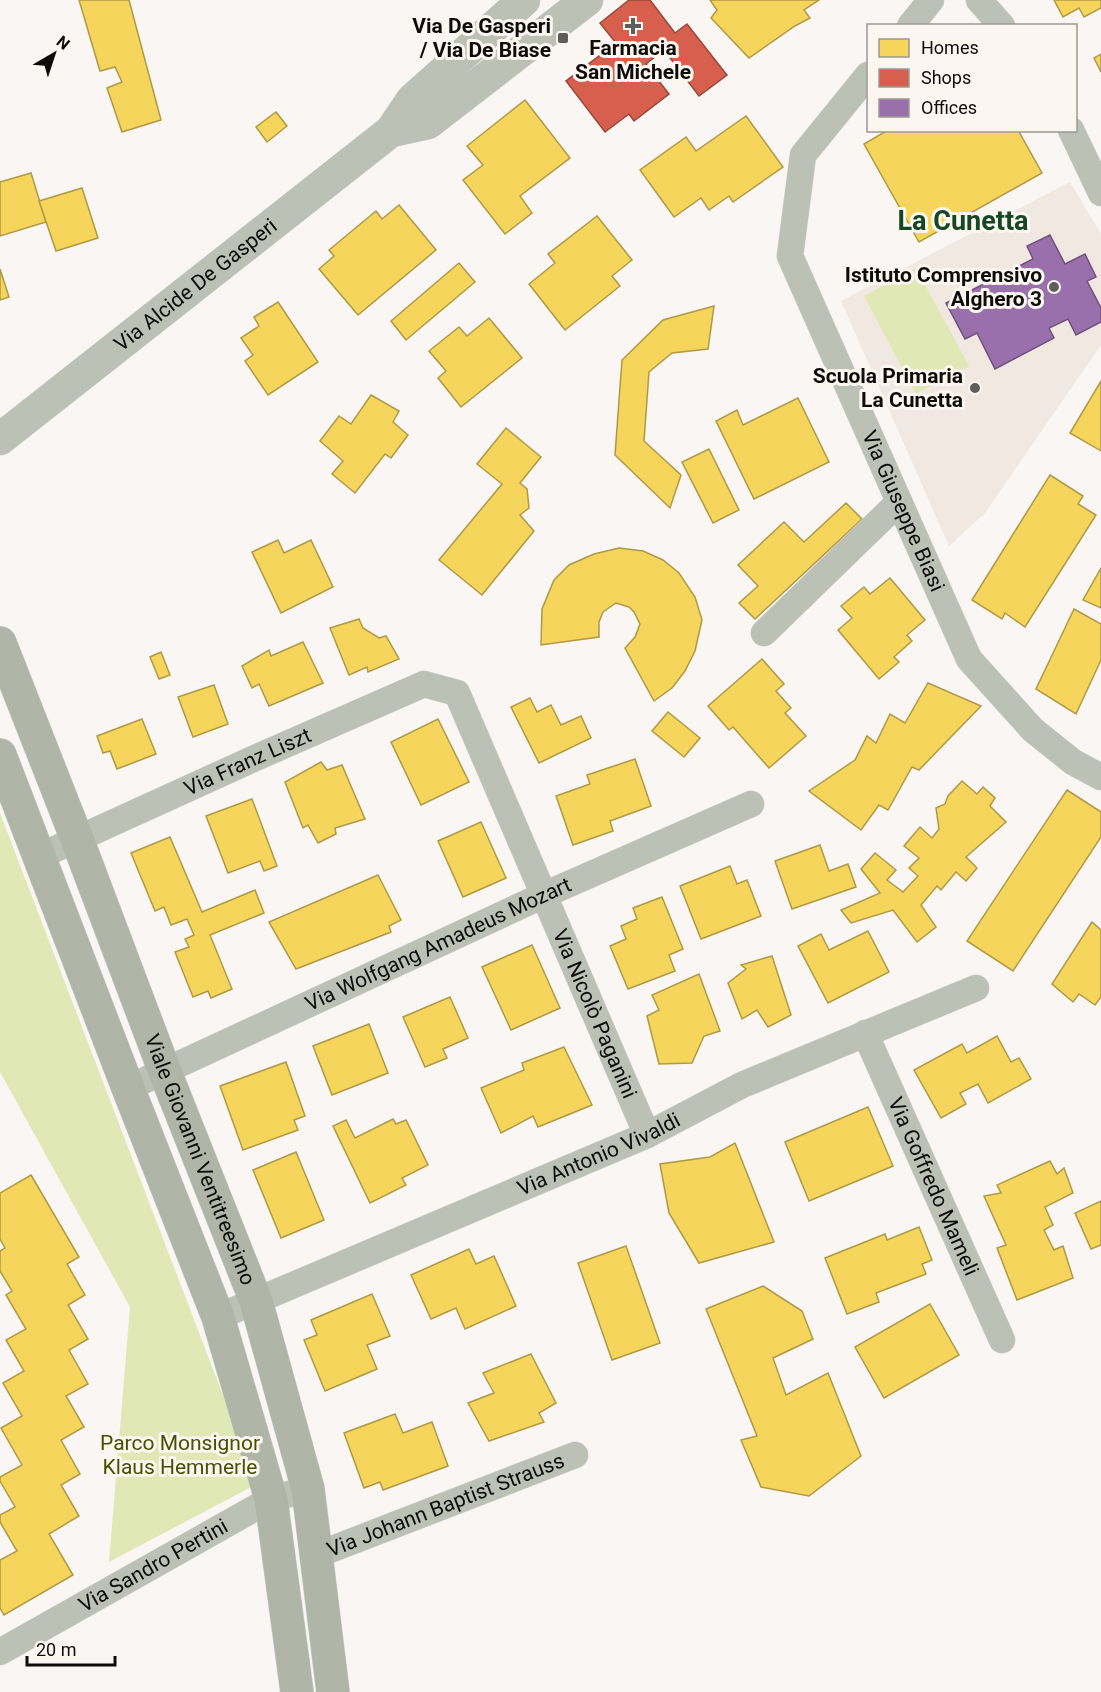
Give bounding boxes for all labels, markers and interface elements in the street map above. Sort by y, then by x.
place label: Via De Gasperi / Via De Biase [412,14,551,62]
marker: Farmacia San Michele [626,19,640,33]
north arrow [24,24,84,84]
legend [867,24,1077,132]
marker: Via De Gasperi / Via De Biase [556,31,570,45]
text: N [53,32,73,54]
place label: Farmacia San Michele [575,36,691,84]
text: Homes [921,37,979,58]
text: Shops [921,67,971,88]
text: Offices [921,97,977,118]
district label: La Cunetta [898,205,1029,237]
street label: Via Alcide De Gasperi [110,214,282,356]
place label: Istituto Comprensivo Alghero 3 [845,263,1042,311]
marker: Istituto Comprensivo Alghero 3 [1047,280,1061,294]
place label: Scuola Primaria La Cunetta [813,364,963,412]
marker: Scuola Primaria La Cunetta [968,381,982,395]
street label: Via Giuseppe Biasi [857,427,950,595]
street label: Via Franz Liszt [180,723,315,801]
street label: Via Wolfgang Amadeus Mozart [302,872,575,1016]
street label: Via Nicolò Paganini [548,925,642,1102]
street label: Viale Giovanni Ventitreesimo [140,1031,260,1289]
street label: Via Goffredo Mameli [883,1094,984,1279]
street label: Via Antonio Vivaldi [514,1108,684,1201]
park label: Parco Monsignor Klaus Hemmerle [100,1431,260,1479]
street label: Via Johann Baptist Strauss [324,1448,568,1562]
street label: Via Sandro Pertini [75,1514,232,1617]
scale bar [27,1629,116,1667]
text: 20 m [36,1639,76,1660]

